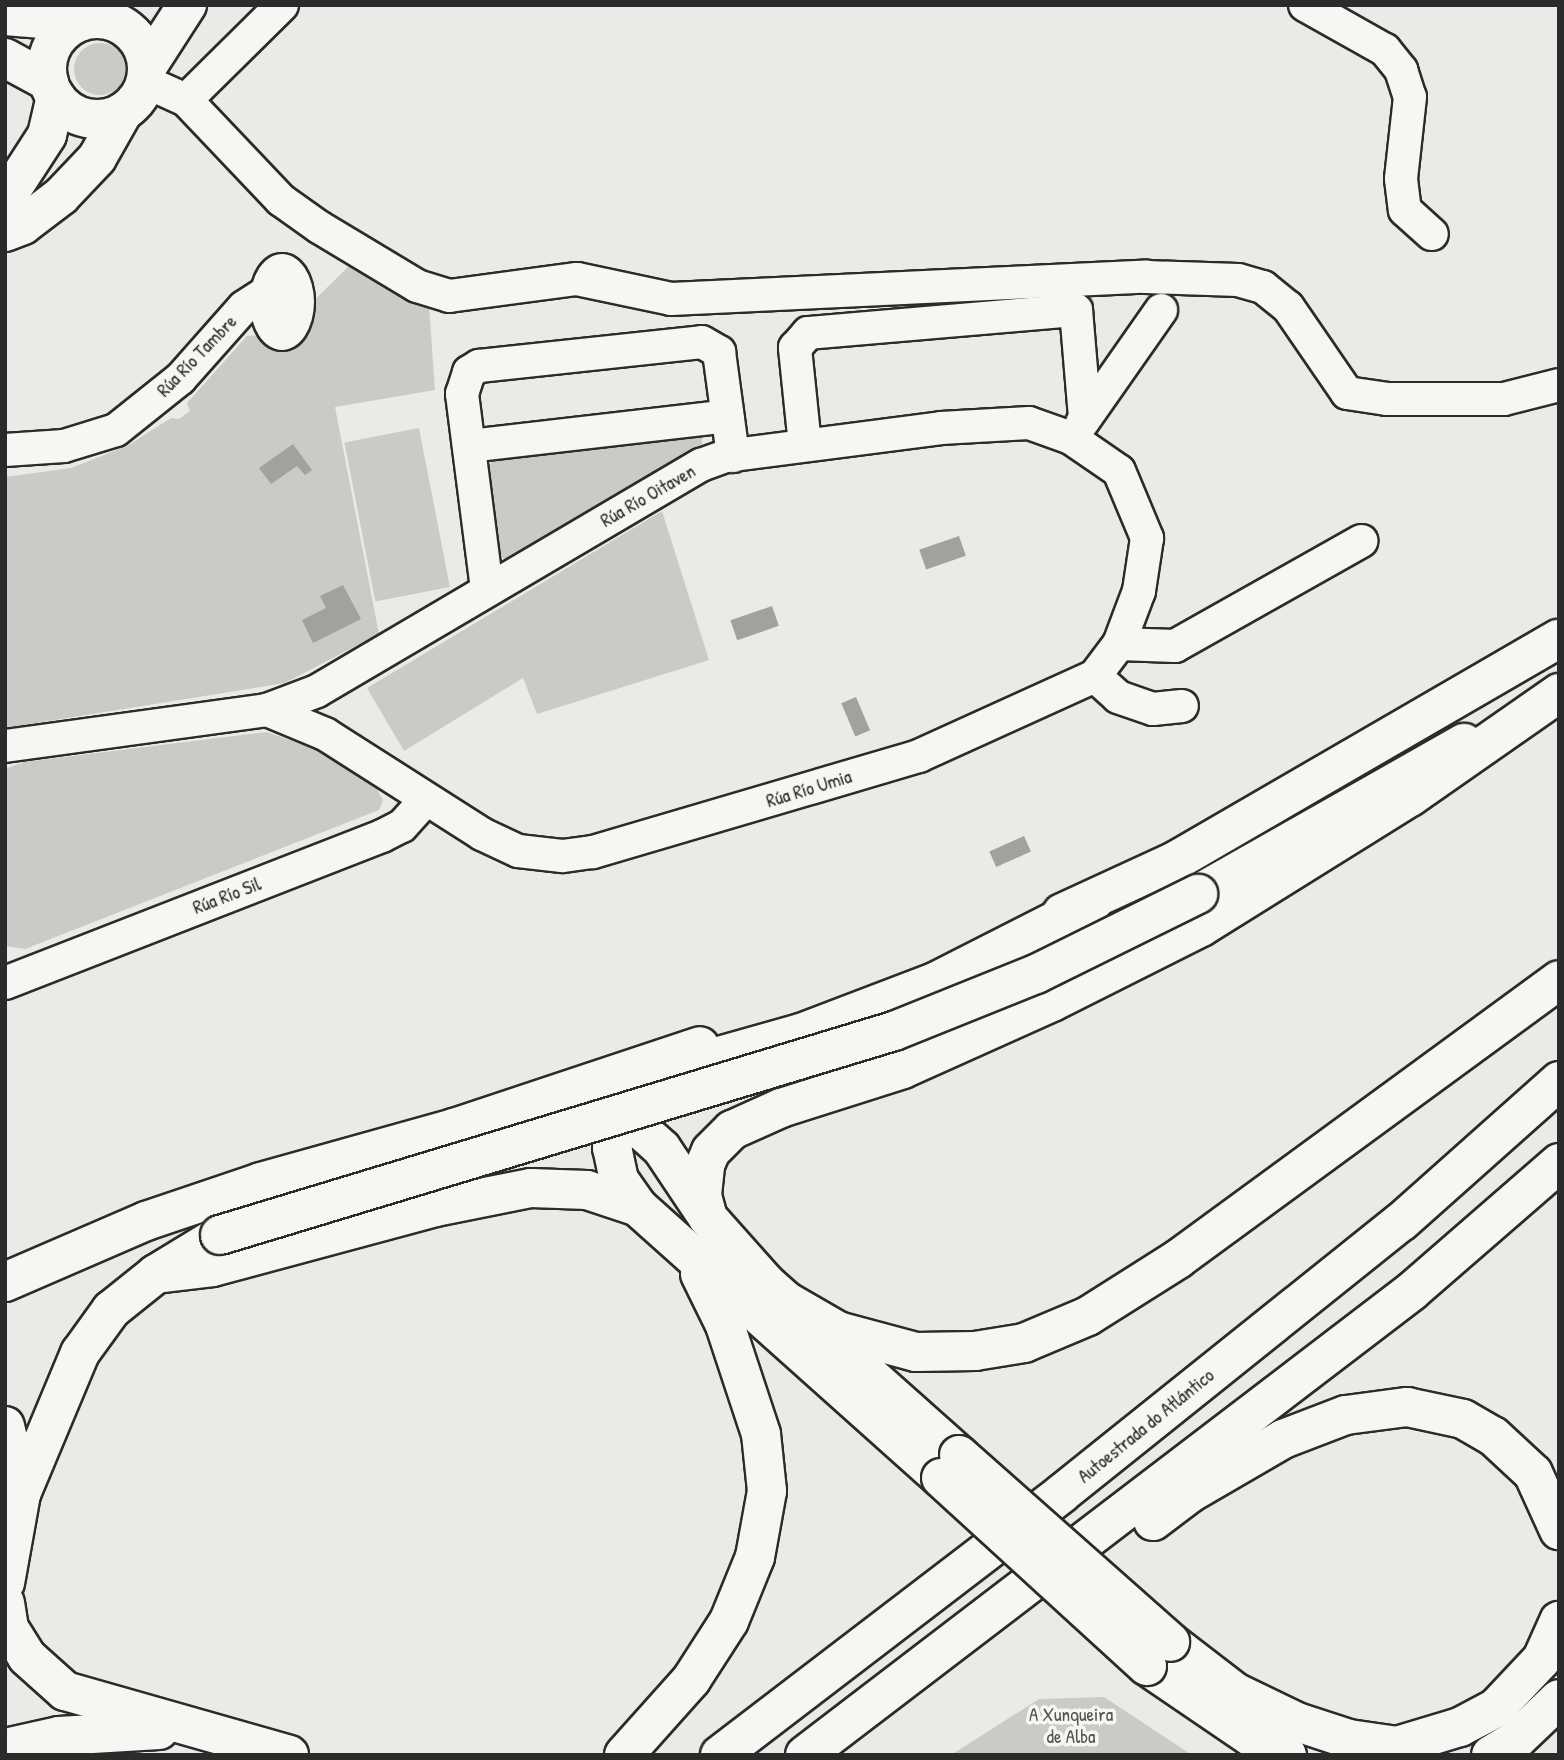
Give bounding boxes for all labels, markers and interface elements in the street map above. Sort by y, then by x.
street label: Rúa Río Tambre [152,310,242,402]
street label: Rúa Río Oitaven [597,460,699,532]
street label: Rúa Río Umia [764,765,854,813]
street label: Rúa Río Sil [190,873,264,919]
street label: Autoestrada do Atlántico [1073,1364,1219,1488]
park label: A Xunqueira de Alba [1029,1704,1113,1748]

